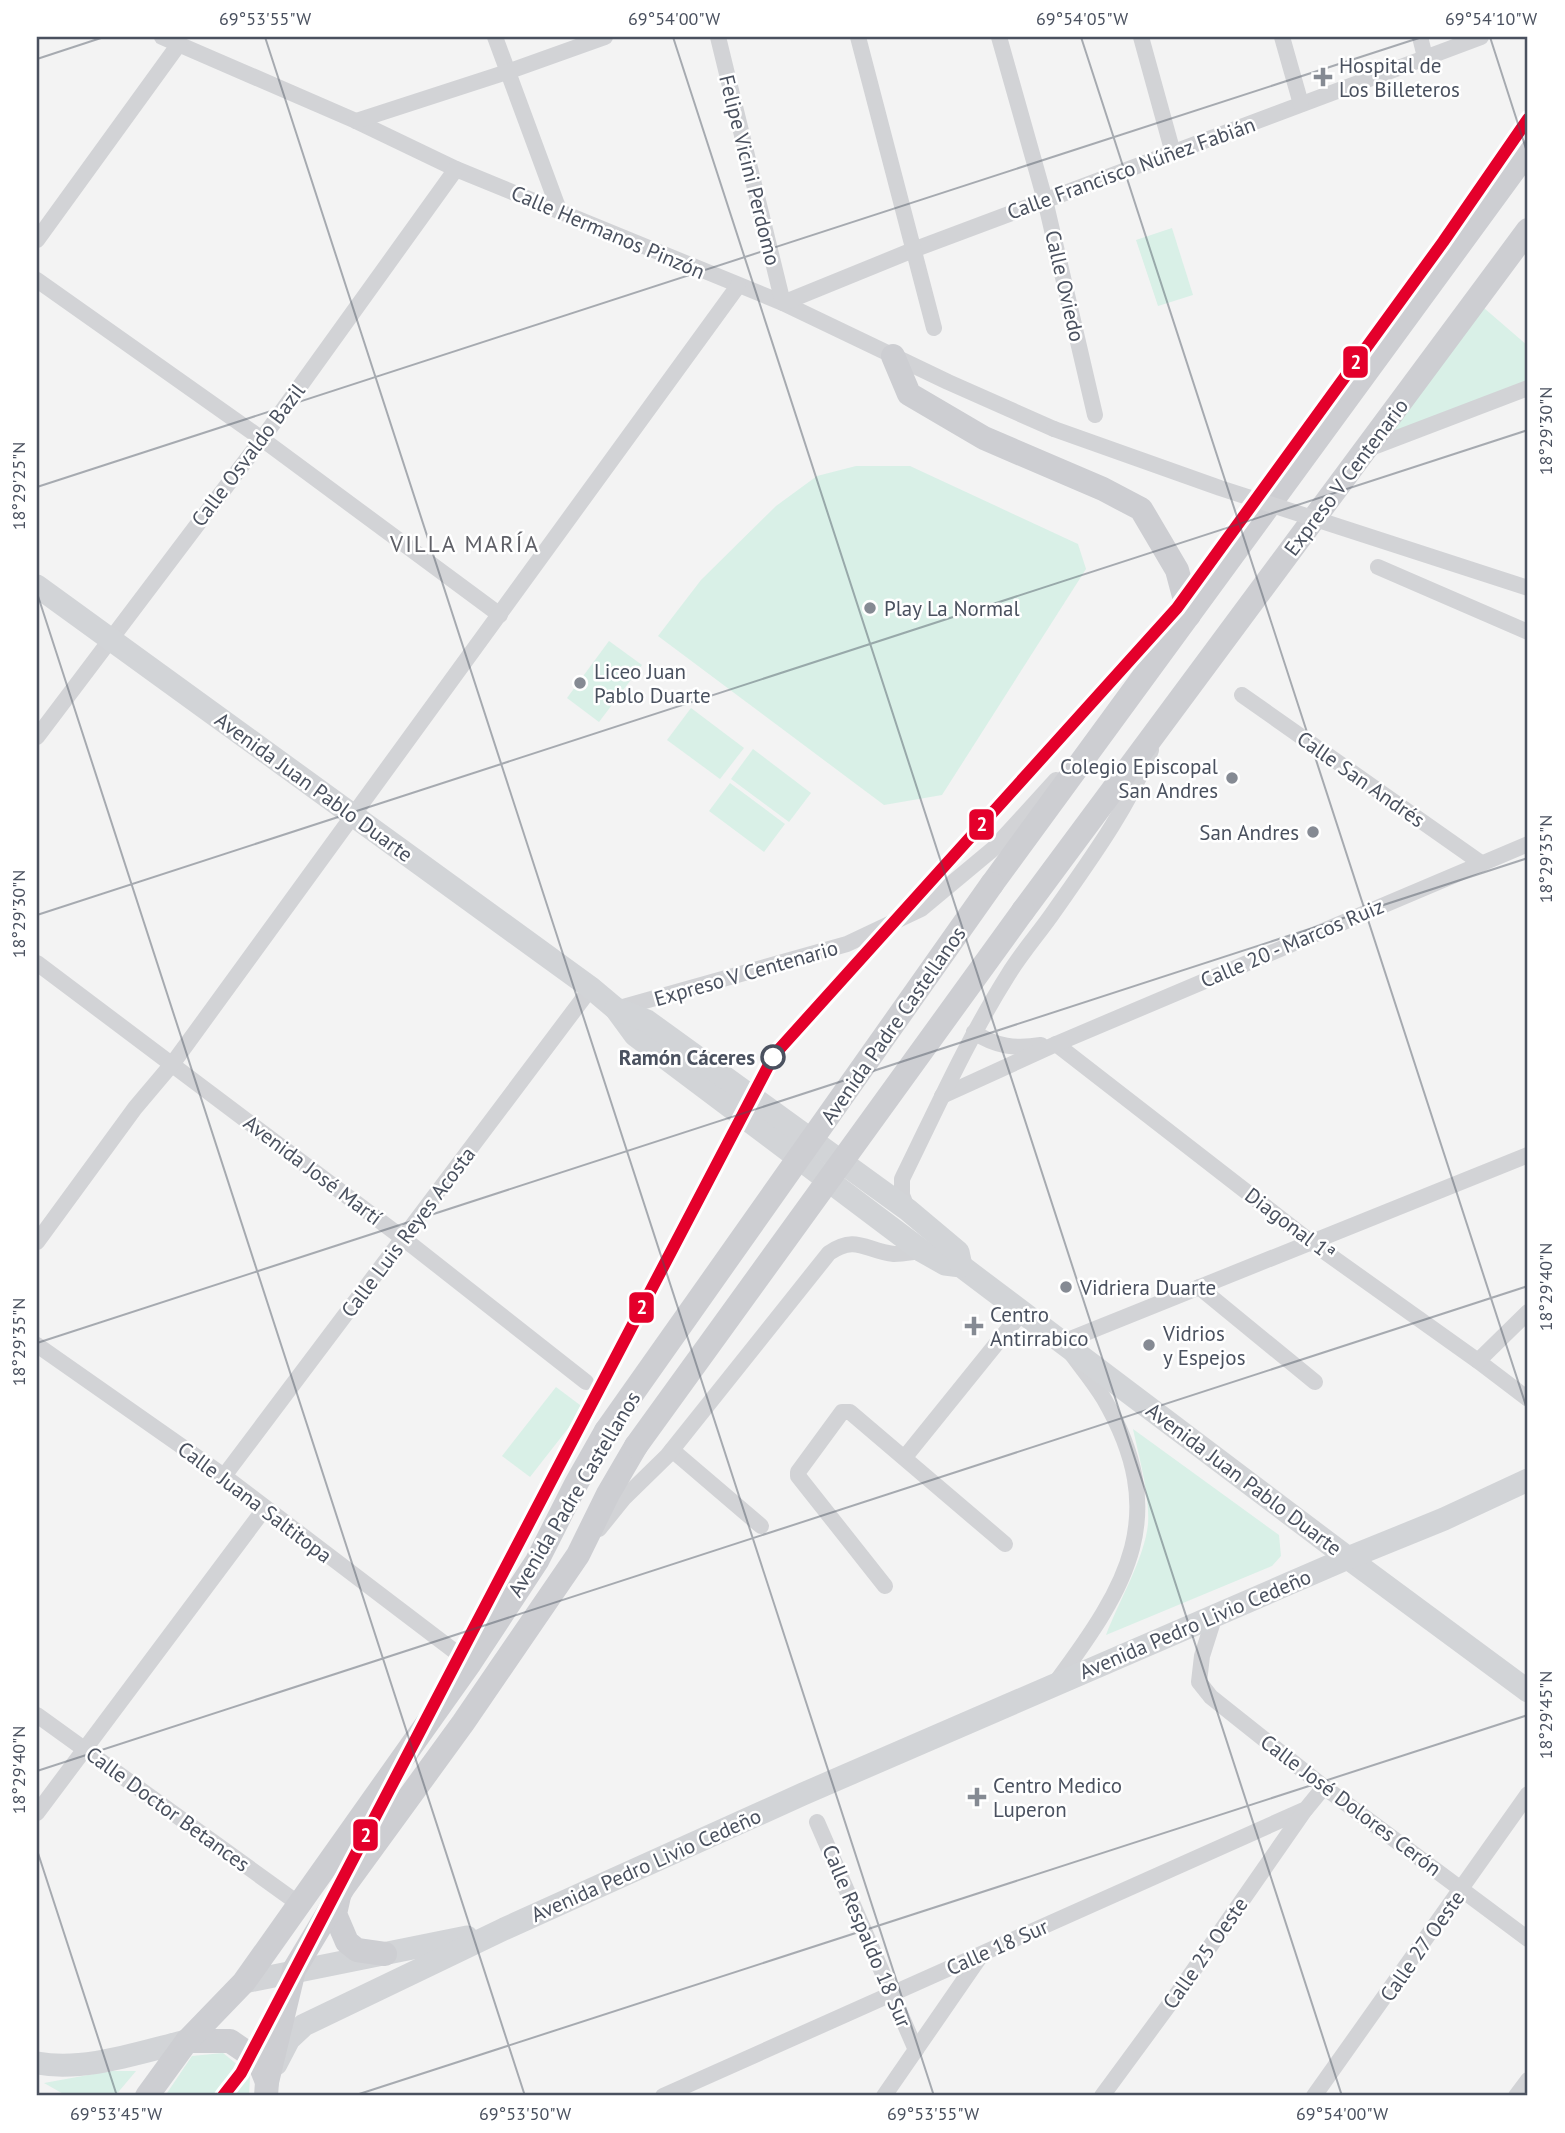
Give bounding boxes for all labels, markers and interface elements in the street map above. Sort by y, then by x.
text: 69°53'55"W [219,7,311,30]
text: 69°54'00"W [628,7,720,30]
text: 69°54'05"W [1036,7,1128,30]
text: 69°54'10"W [1445,7,1537,30]
place label: Hospital de Los Billeteros [1339,52,1460,103]
marker: Hospital de Los Billeteros [1313,67,1333,87]
street label: Felipe Vicini Perdomo [713,72,787,268]
street label: Calle Francisco Núñez Fabián [1003,110,1259,226]
street label: Calle Hermanos Pinzón [507,179,709,285]
street label: Calle Oviedo [1039,228,1091,344]
line badge: 2 [1342,345,1369,379]
text: 2 [1351,350,1361,374]
street label: Calle Osvaldo Bazil [185,378,311,532]
text: 18°29'30"N [1534,387,1557,475]
street label: Expreso V Centenario [1278,393,1414,561]
text: 18°29'25"N [7,442,30,530]
district label: VILLA MARÍA [389,529,540,558]
place label: Play La Normal [884,595,1020,622]
marker: Play La Normal [862,600,878,616]
place label: Liceo Juan Pablo Duarte [594,658,711,709]
marker: Liceo Juan Pablo Duarte [572,675,588,691]
street label: Avenida Juan Pablo Duarte [210,706,418,868]
street label: Calle San Andrés [1292,725,1430,833]
place label: Colegio Episcopal San Andres [1060,753,1218,804]
marker: Colegio Episcopal San Andres [1224,770,1240,786]
line badge: 2 [968,808,995,841]
text: 2 [977,812,987,836]
text: 18°29'35"N [1534,815,1557,903]
place label: San Andres [1199,819,1299,846]
marker: San Andres [1305,824,1321,840]
text: 18°29'30"N [7,870,30,958]
street label: Calle 20 - Marcos Ruiz [1196,892,1388,994]
street label: Avenida Padre Castellanos [814,921,972,1129]
street label: Expreso V Centenario [651,934,841,1012]
place label: Ramón Cáceres [619,1044,755,1071]
marker: Ramón Cáceres [761,1045,785,1069]
street label: Avenida José Martí [238,1109,388,1231]
street label: Calle Luis Reyes Acosta [335,1141,481,1323]
street label: Diagonal 1ª [1240,1181,1340,1267]
text: 18°29'40"N [1534,1243,1557,1331]
place label: Vidriera Duarte [1079,1274,1216,1301]
marker: Vidriera Duarte [1058,1279,1074,1295]
line badge: 2 [628,1291,655,1324]
text: 2 [637,1295,647,1319]
text: 18°29'35"N [7,1298,30,1386]
place label: Centro Antirrabico [990,1301,1088,1352]
marker: Centro Antirrabico [964,1316,984,1336]
place label: Vidrios y Espejos [1162,1320,1245,1371]
marker: Vidrios y Espejos [1141,1337,1157,1353]
street label: Avenida Padre Castellanos [502,1386,646,1602]
street label: Avenida Juan Pablo Duarte [1141,1397,1347,1561]
street label: Calle Juana Saltitopa [172,1435,338,1569]
street label: Avenida Pedro Livio Cedeño [1075,1563,1315,1685]
text: 18°29'45"N [1534,1671,1557,1759]
text: 18°29'40"N [7,1726,30,1814]
street label: Calle José Dolores Cerón [1255,1728,1447,1882]
street label: Calle Doctor Betances [81,1740,255,1878]
place label: Centro Medico Luperon [993,1772,1122,1823]
marker: Centro Medico Luperon [967,1787,987,1807]
street label: Avenida Pedro Livio Cedeño [527,1802,765,1928]
line badge: 2 [352,1818,379,1852]
text: 2 [361,1823,371,1847]
street label: Calle Respaldo 18 Sur [816,1841,918,2031]
street label: Calle 27 Oeste [1374,1885,1470,2007]
street label: Calle 25 Oeste [1157,1892,1253,2014]
street label: Calle 18 Sur [942,1913,1052,1981]
text: 69°53'45"W [70,2102,162,2125]
text: 69°53'50"W [479,2102,571,2125]
text: 69°53'55"W [887,2102,979,2125]
text: 69°54'00"W [1296,2102,1388,2125]

